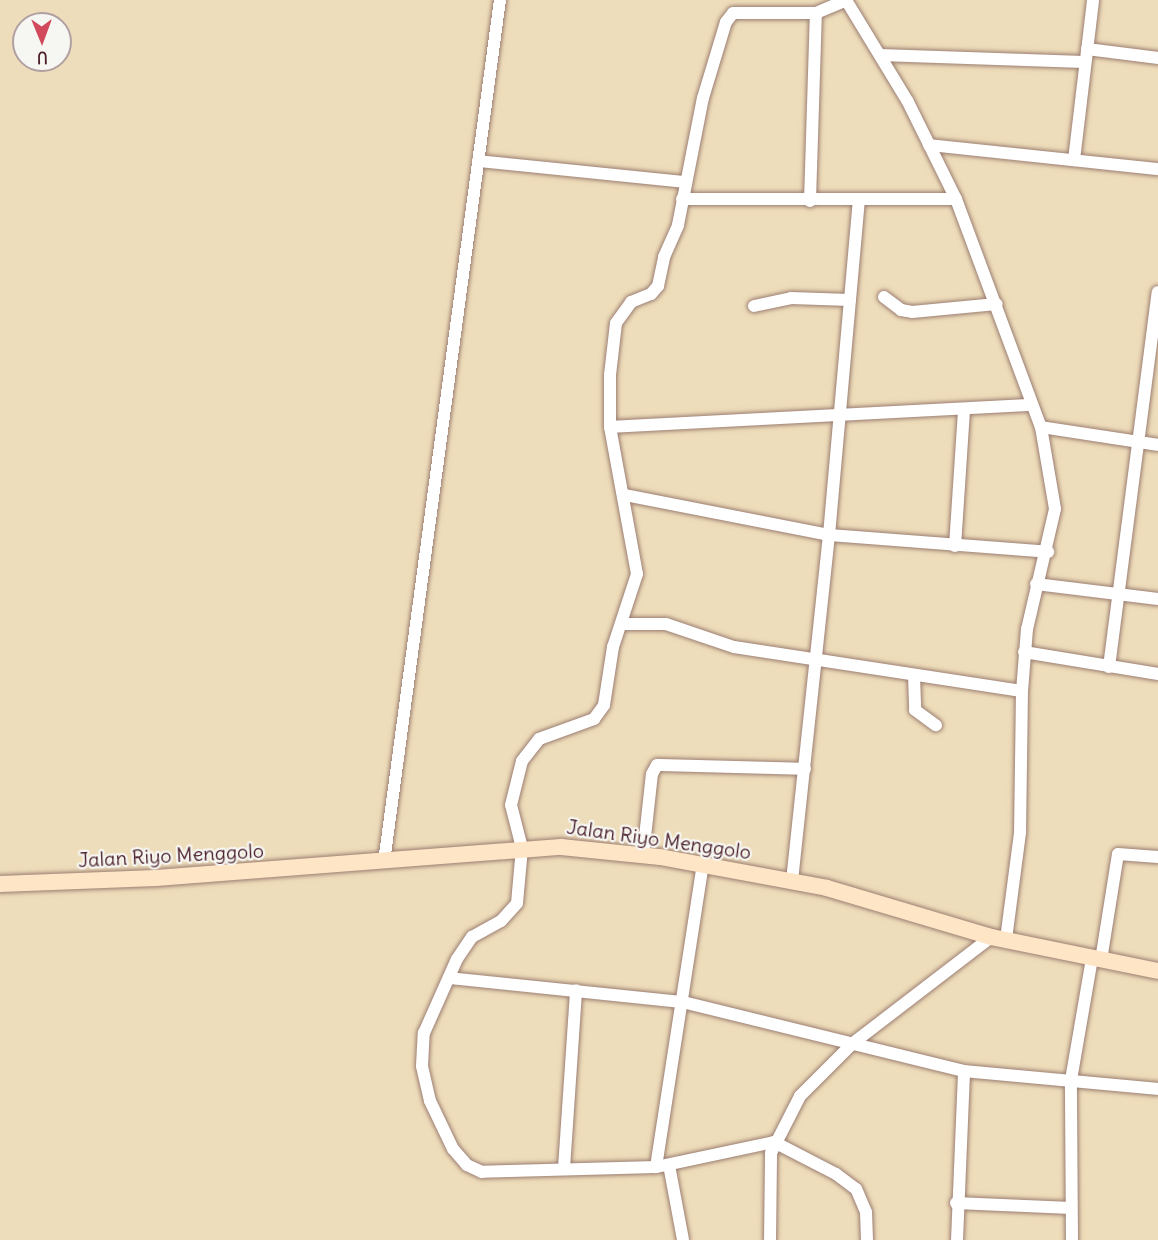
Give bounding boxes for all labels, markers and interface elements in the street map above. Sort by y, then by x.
north arrow [12,12,72,72]
text: U [37,48,48,68]
street label: Jalan Riyo Menggolo [565,814,753,864]
street label: Jalan Riyo Menggolo [77,838,265,872]

